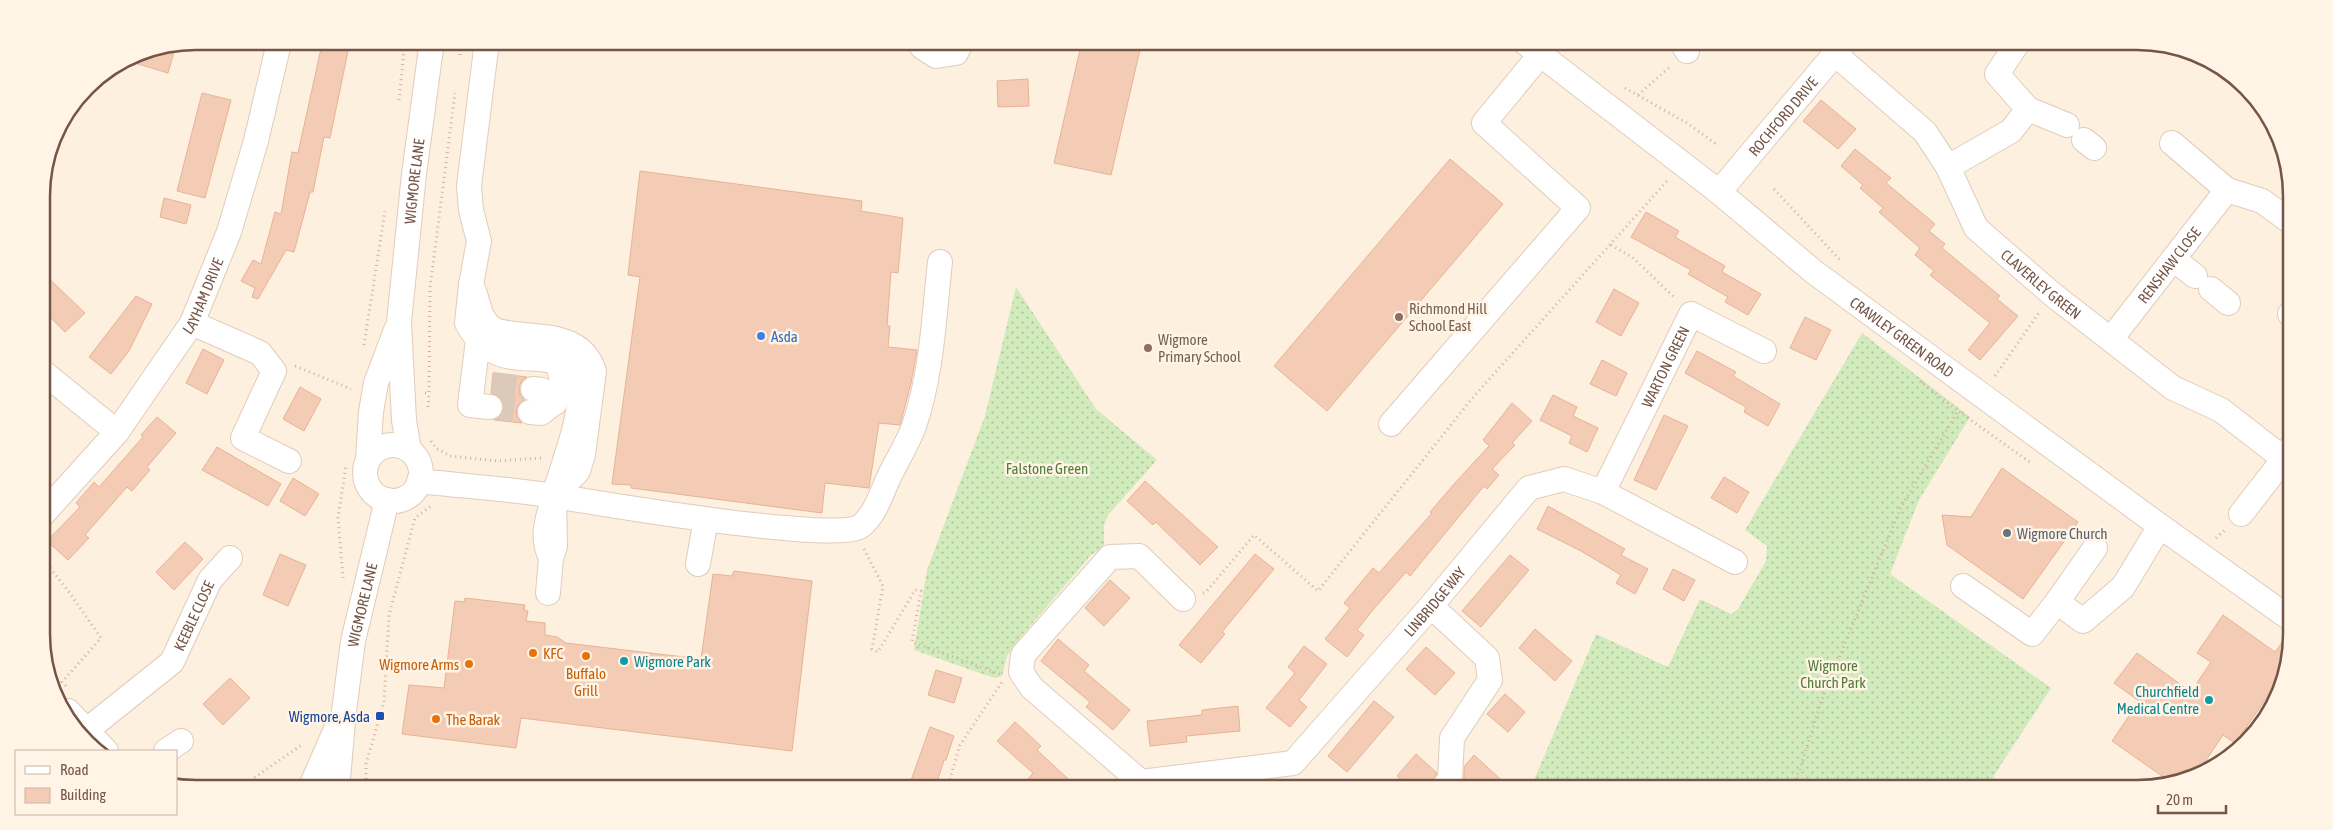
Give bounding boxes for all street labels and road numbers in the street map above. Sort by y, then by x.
street label: ROCHFORD DRIVE [1745,73,1821,159]
street label: WIGMORE LANE [400,137,427,225]
street label: RENSHAW CLOSE [2134,223,2204,306]
street label: CLAVERLEY GREEN [1998,245,2085,322]
street label: LAYHAM DRIVE [179,255,226,337]
street label: CRAWLEY GREEN ROAD [1847,293,1957,380]
street label: WARTON GREEN [1638,323,1692,410]
street label: WIGMORE LANE [344,561,380,648]
street label: LINBRIDGE WAY [1400,563,1469,639]
street label: KEEBLE CLOSE [170,577,217,653]

